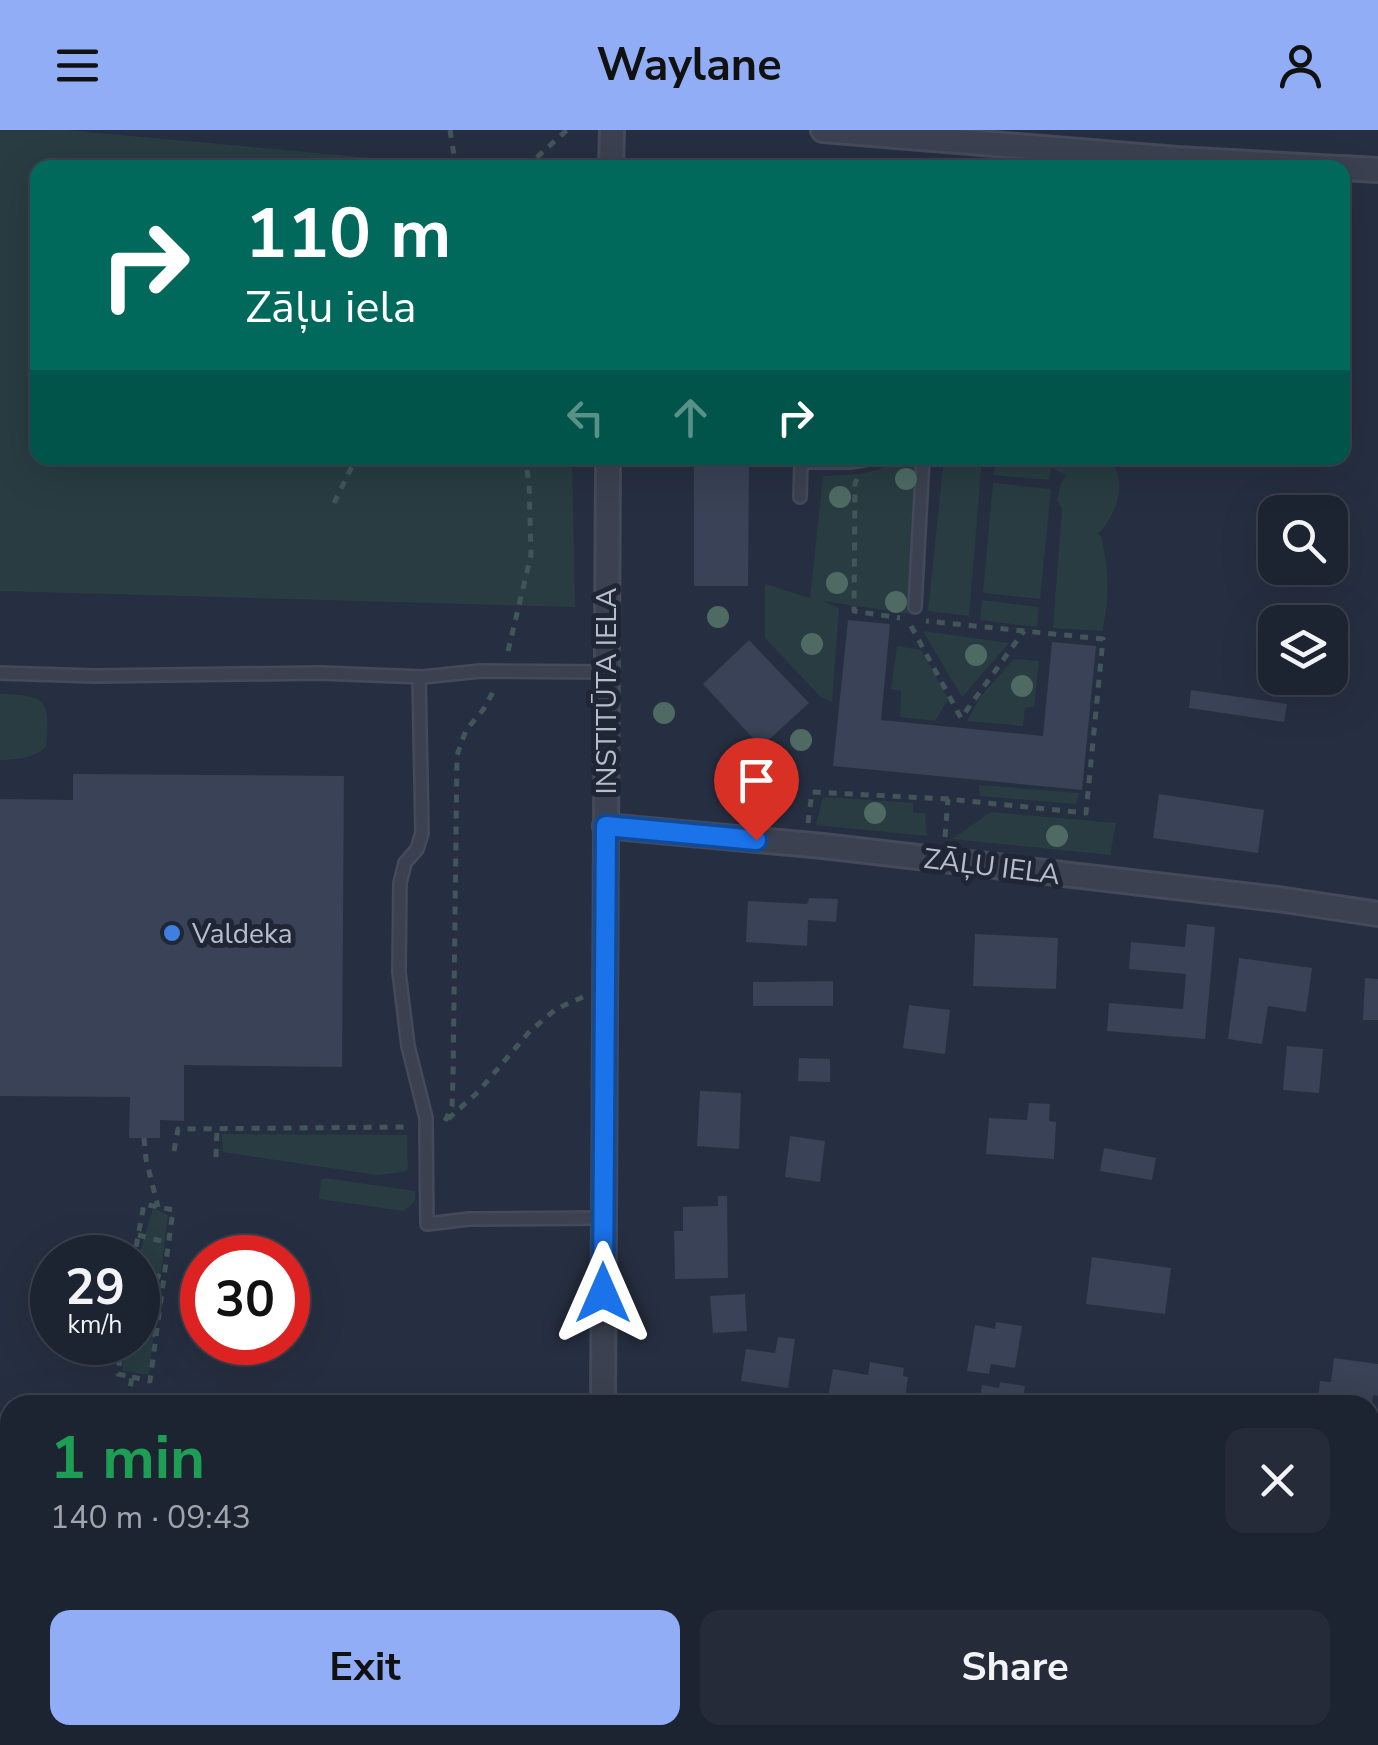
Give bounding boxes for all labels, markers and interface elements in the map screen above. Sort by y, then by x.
text: Waylane [596,35,782,96]
icon: menu [50,38,105,93]
icon: person [1273,38,1328,93]
text: 110 m [245,186,451,282]
icon: right [80,200,210,330]
text: Zāļu iela [245,277,417,338]
icon: left [558,390,613,445]
icon: ahead [663,390,718,445]
icon: right [768,390,823,445]
map controls [1258,495,1348,695]
button: search [1258,495,1348,585]
street label: INSTITŪTA IELA [588,588,626,794]
button: layers [1258,605,1348,695]
pin [714,738,799,841]
icon: arrive [729,753,784,808]
street label: ZĀĻU IELA [921,840,1062,894]
place label: Valdeka [191,915,293,953]
marker: Valdeka [161,922,183,944]
speed limit sign: 30 [180,1235,310,1365]
position arrow [551,1241,655,1345]
text: 29 [65,1253,125,1322]
text: km/h [67,1308,123,1342]
text: 1 min [50,1417,205,1499]
button: close [1225,1428,1330,1533]
text: 140 m · 09:43 [50,1496,251,1539]
button: Exit [50,1610,680,1725]
button: Share [700,1610,1330,1725]

